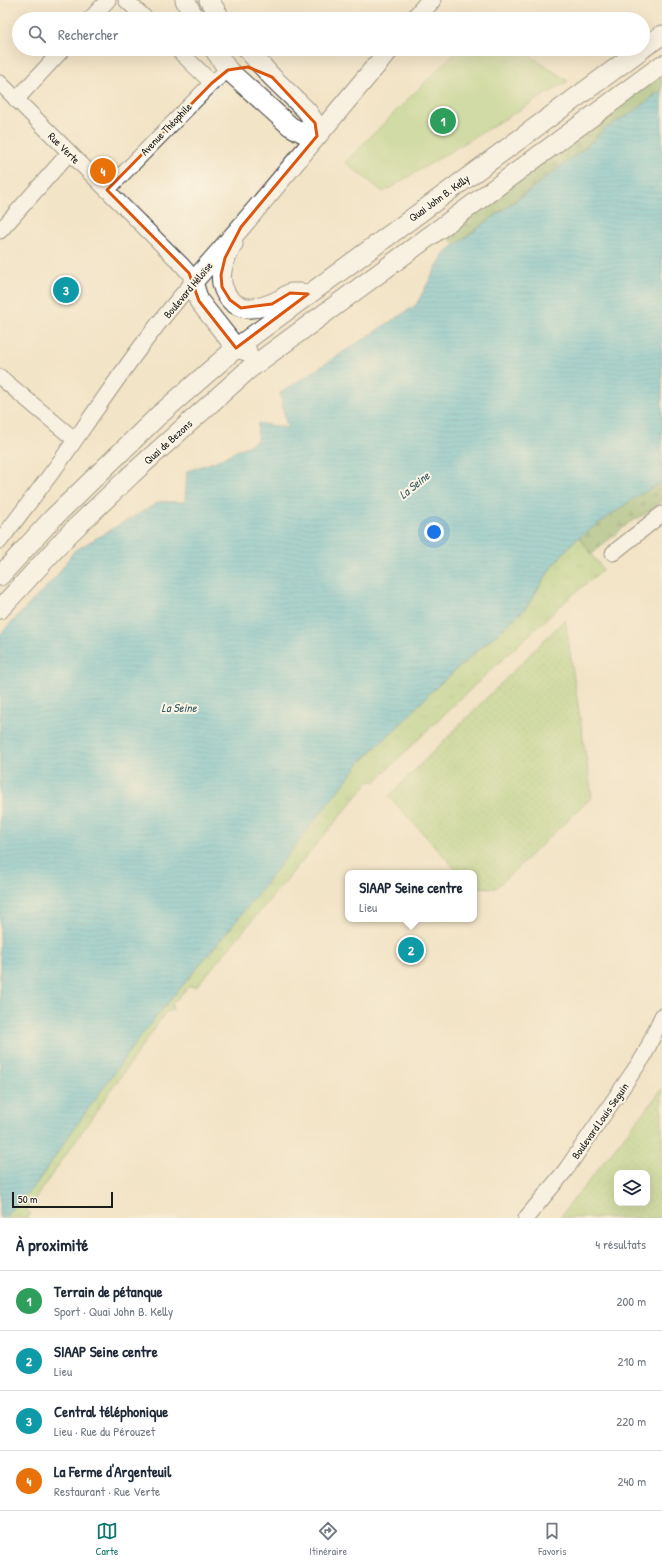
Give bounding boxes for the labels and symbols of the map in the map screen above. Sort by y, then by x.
street label: Avenue Théophile [137,99,195,158]
pin: 1 [430,106,456,136]
street label: Rue Verte [45,129,83,167]
pin: 4 [90,156,116,186]
street label: Quai John B. Kelly [406,171,472,225]
street label: Boulevard Héloïse [160,258,216,321]
pin: 3 [53,275,79,305]
street label: Quai de Bezons [141,417,195,467]
water label: La Seine [395,467,434,503]
your location [424,522,444,542]
water label: La Seine [161,699,198,716]
pin: 2 [398,935,424,965]
street label: Boulevard Louis Seguin [569,1080,632,1162]
scale bar [12,1190,113,1209]

